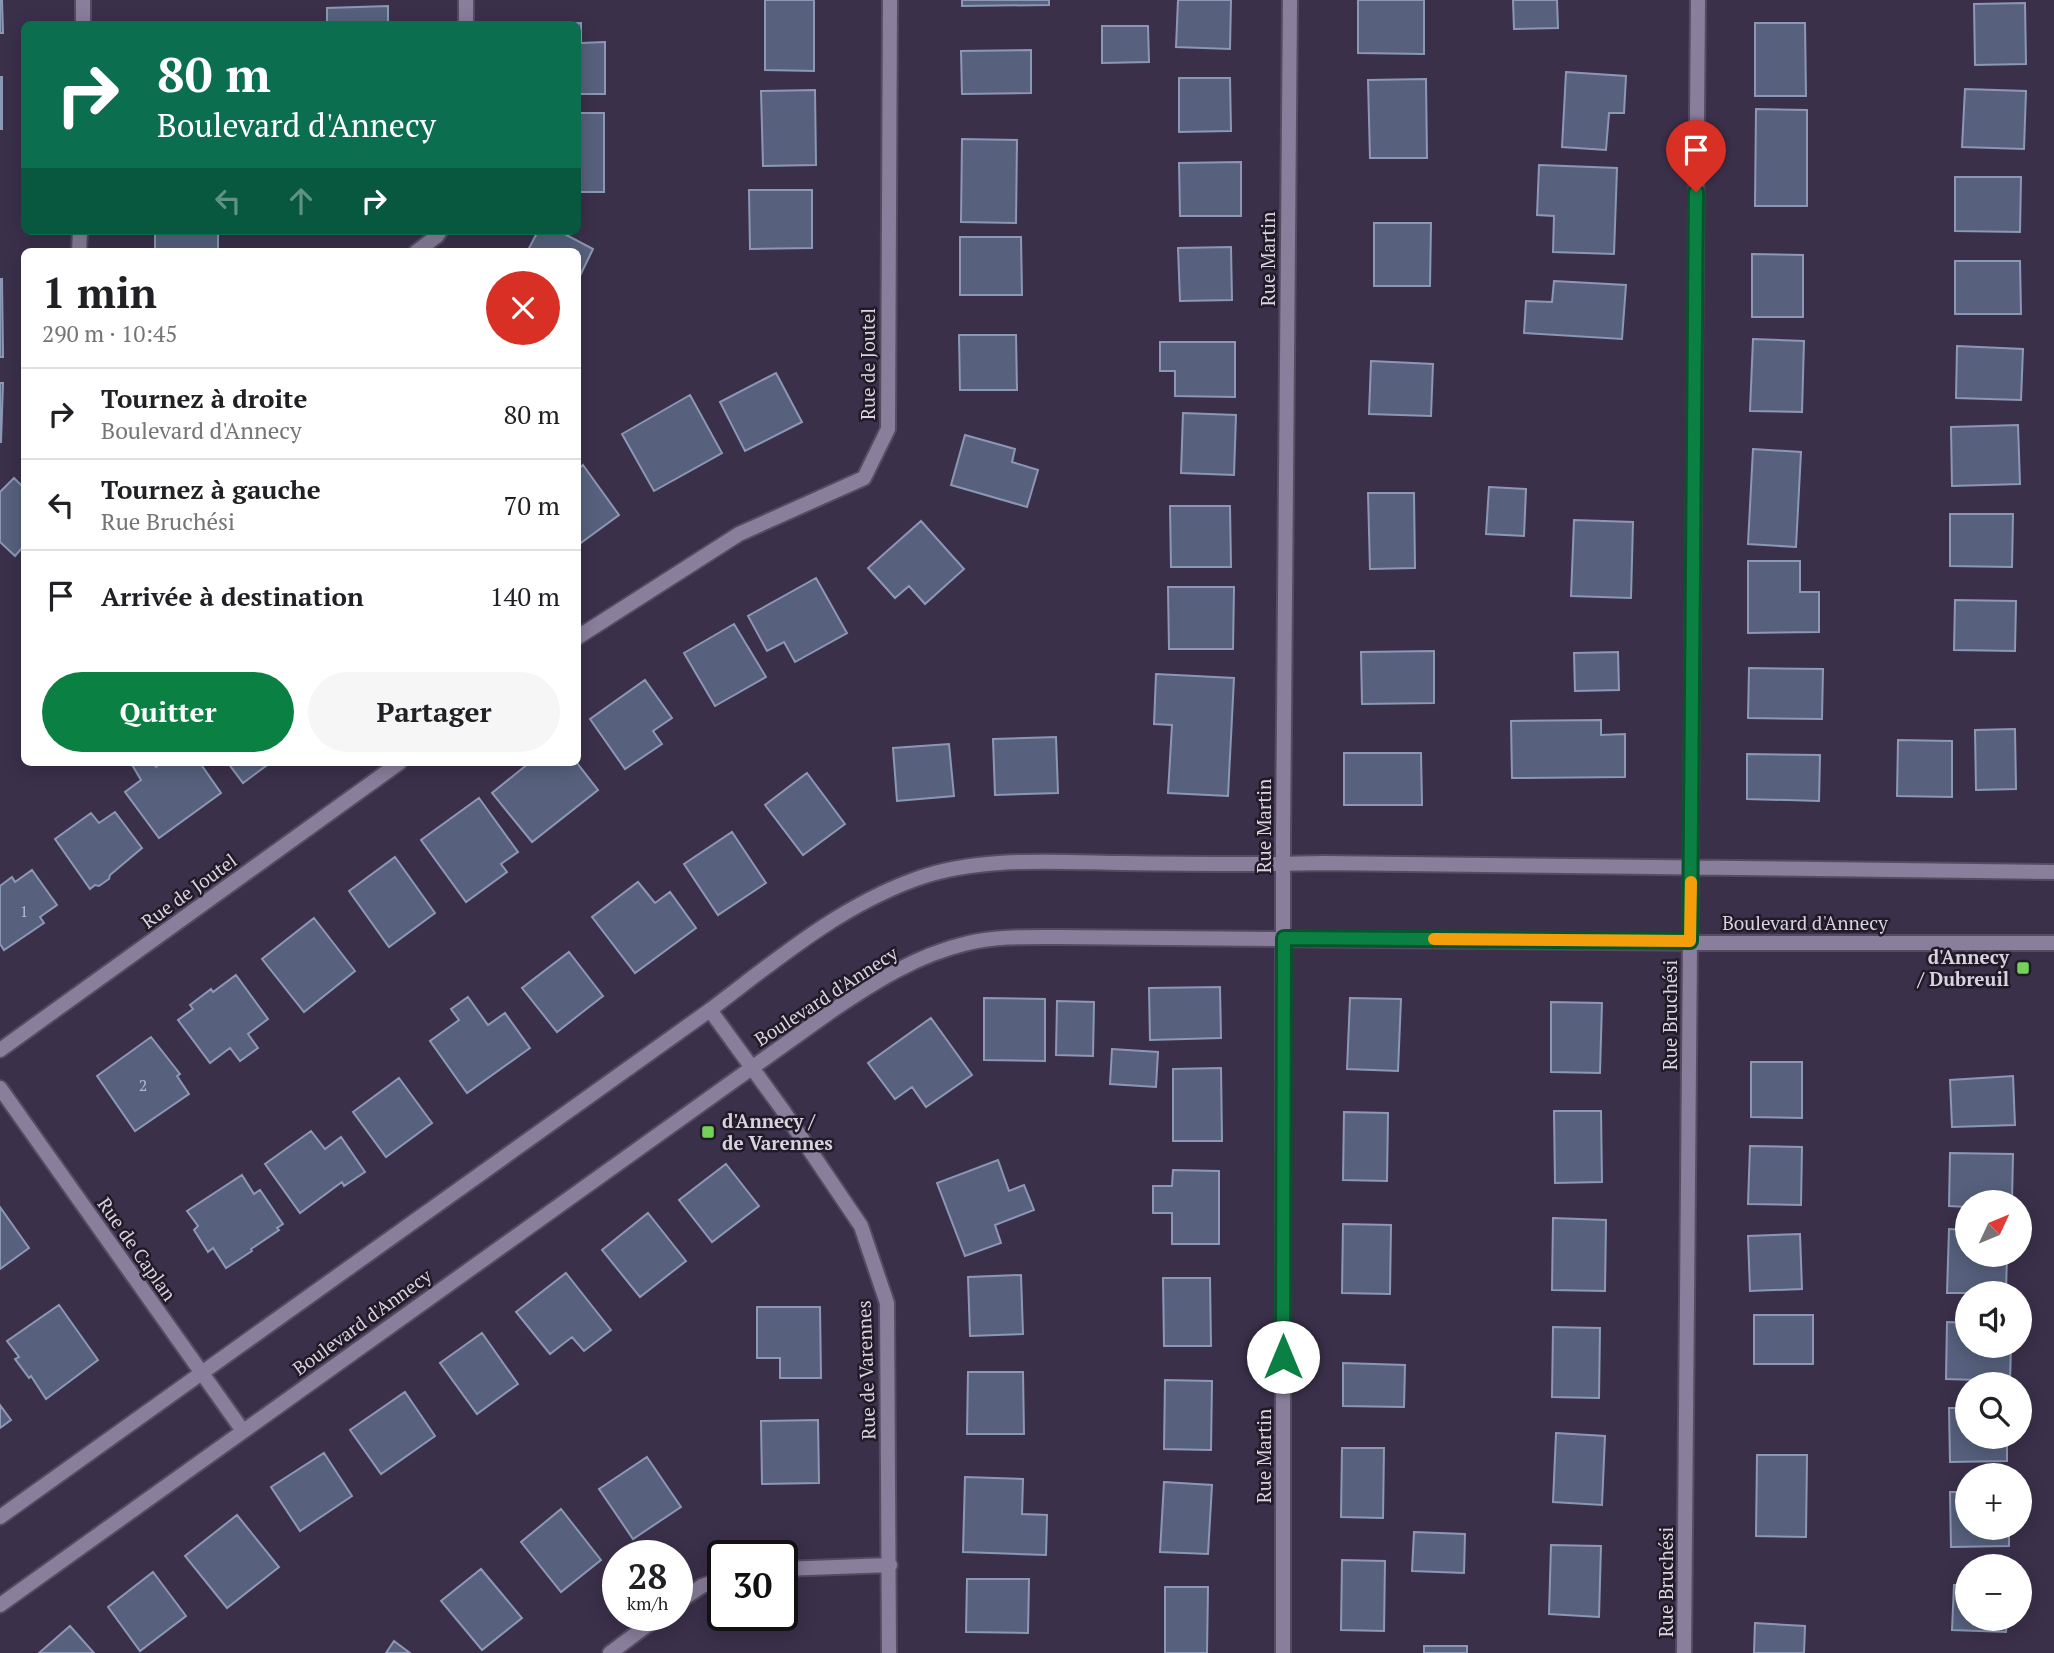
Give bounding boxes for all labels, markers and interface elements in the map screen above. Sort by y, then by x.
text: 80 m [157,41,271,106]
icon: right [42,49,133,140]
text: Boulevard d'Annecy [157,104,436,146]
pin [1666,120,1726,192]
icon: arrive [1677,131,1715,169]
icon: left [209,182,247,220]
icon: ahead [282,182,320,220]
icon: right [355,182,393,220]
street label: Rue Martin [1255,212,1280,306]
text: 1 min [42,264,157,320]
button: close [486,271,560,345]
street label: Rue de Joutel [855,308,880,420]
text: 290 m · 10:45 [42,318,177,349]
text: Tournez à droite [101,381,307,415]
icon: right [42,395,80,433]
text: 80 m [504,397,560,431]
text: Boulevard d'Annecy [101,415,302,446]
text: Tournez à gauche [101,472,321,506]
icon: left [42,486,80,524]
text: 70 m [504,488,560,522]
text: Rue Bruchési [101,506,235,537]
icon: arrive [42,577,80,615]
text: Arrivée à destination [101,579,364,613]
text: 140 m [490,579,560,613]
button: Quitter [42,672,294,752]
button: Partager [308,672,560,752]
street label: Rue Martin [1251,779,1276,873]
street label: Rue de Joutel [136,848,241,934]
house number: 1 [20,900,28,922]
street label: Boulevard d'Annecy [1722,910,1888,935]
street label: Boulevard d'Annecy [749,940,902,1051]
place label: d'Annecy / Dubreuil [1917,944,2010,991]
street label: Rue Bruchési [1657,960,1682,1070]
marker: d'Annecy / Dubreuil [2015,960,2031,976]
house number: 2 [139,1074,147,1096]
place label: d'Annecy / de Varennes [722,1108,833,1155]
marker: d'Annecy / de Varennes [700,1124,716,1140]
north arrow [1955,1190,2032,1267]
map controls [1955,1190,2032,1631]
street label: Rue de Caplan [92,1192,182,1305]
street label: Boulevard d'Annecy [287,1263,436,1380]
button: sound [1955,1281,2032,1358]
street label: Rue de Varennes [851,1300,880,1440]
position arrow [1246,1320,1320,1394]
button: search [1955,1372,2032,1449]
street label: Rue Martin [1251,1409,1276,1503]
button: + [1955,1463,2032,1540]
street label: Rue Bruchési [1653,1527,1678,1637]
speed limit sign: 30 [707,1540,798,1631]
text: 28 [628,1553,667,1599]
button: − [1955,1554,2032,1631]
text: km/h [627,1591,668,1615]

